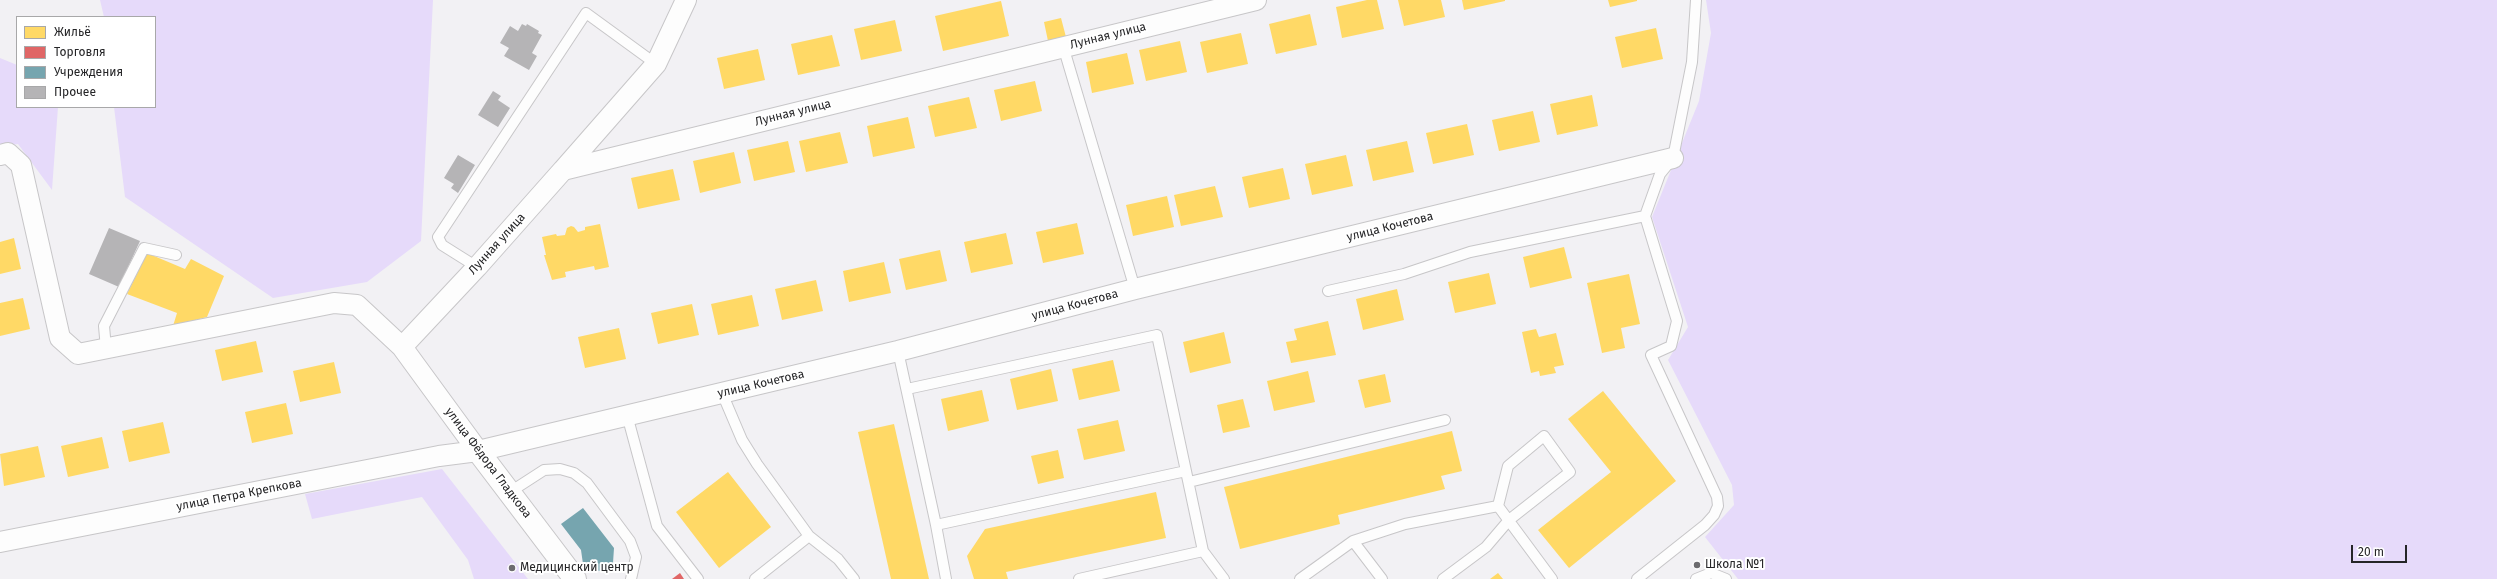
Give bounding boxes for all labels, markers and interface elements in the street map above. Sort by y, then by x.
legend [16,16,156,108]
street label: Лунная улица [1069,20,1147,52]
text: Жильё [54,25,91,39]
text: Торговля [54,45,106,59]
text: Учреждения [54,65,123,79]
text: Прочее [54,85,96,99]
street label: Лунная улица [754,97,832,129]
street label: улица Кочетова [1345,209,1435,245]
street label: Лунная улица [466,210,528,278]
street label: улица Кочетова [1030,287,1120,323]
street label: улица Кочетова [716,367,806,401]
street label: улица Фёдора Гладкова [442,405,534,521]
street label: улица Петра Крепкова [175,476,303,514]
scale bar [2353,537,2409,563]
text: 20 m [2358,545,2384,559]
place label: Школа №1 [1705,558,1764,572]
marker: Школа №1 [1692,560,1702,570]
place label: Медицинский центр [520,561,634,575]
marker: Медицинский центр [507,563,517,573]

